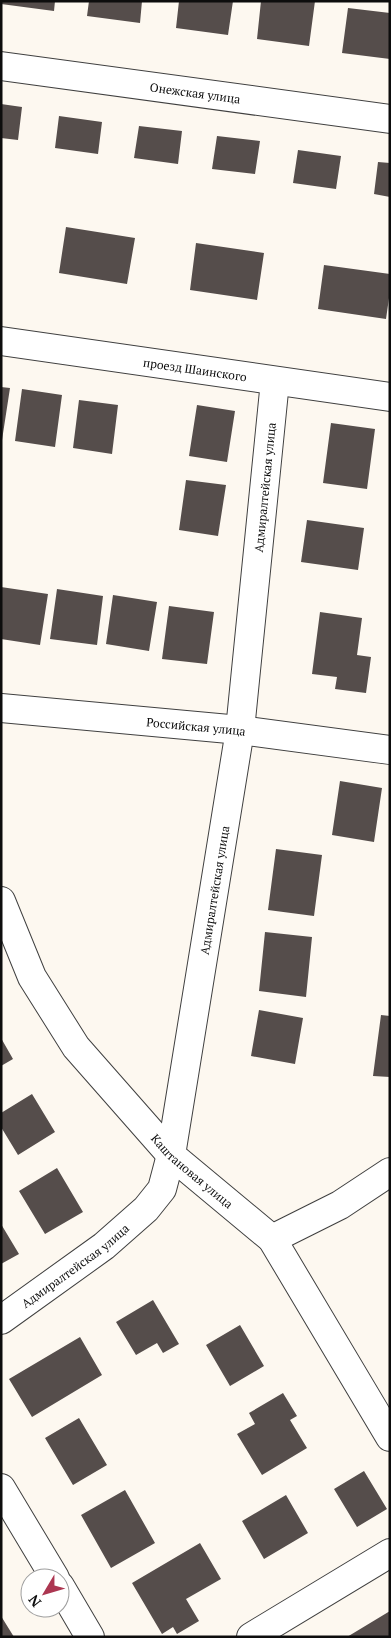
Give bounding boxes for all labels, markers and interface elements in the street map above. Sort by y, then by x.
street label: Онежская улица [149,79,241,106]
street label: проезд Шаинского [142,354,248,384]
street label: Адмиралтейская улица [250,422,278,553]
street label: Российская улица [146,714,247,738]
street label: Адмиралтейская улица [196,824,232,956]
street label: Каштановая улица [148,1131,236,1211]
street label: Адмиралтейская улица [18,1220,132,1311]
north arrow [20,1568,70,1618]
text: N [23,1591,45,1611]

